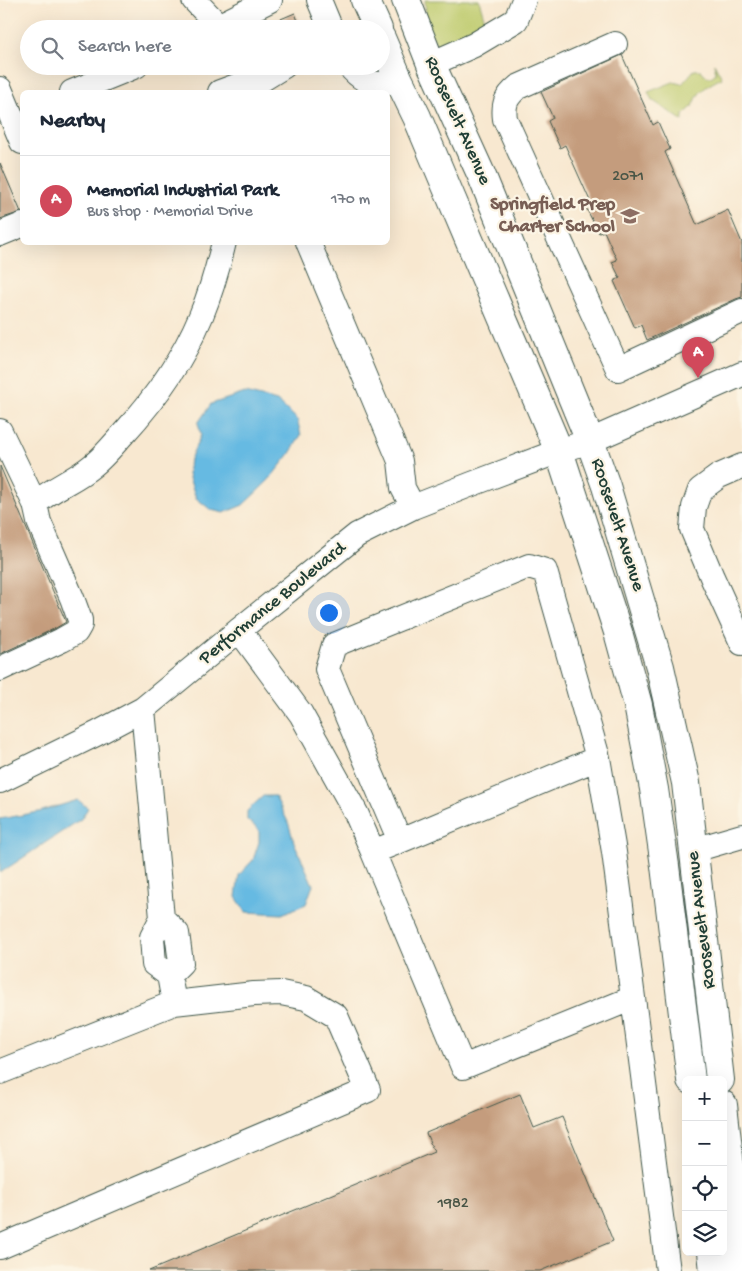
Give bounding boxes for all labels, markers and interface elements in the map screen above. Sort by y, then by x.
search box [20,20,390,75]
icon: search [38,34,66,62]
text: Search here [78,36,172,59]
street label: Roosevelt Avenue [418,53,496,189]
text: Nearby [40,110,105,135]
house number: 2071 [612,168,644,187]
text: Memorial Industrial Park [87,180,278,203]
text: A [51,191,61,210]
text: 170 m [331,191,370,210]
place label: Springfield Prep Charter School [490,194,616,239]
text: Bus stop · Memorial Drive [87,203,253,222]
school or university icon: Springfield Prep Charter School [619,205,641,227]
pin: A [682,337,714,378]
street label: Roosevelt Avenue [585,456,649,594]
street label: Performance Boulevard [194,536,353,671]
your location [316,600,342,626]
street label: Roosevelt Avenue [682,850,722,990]
map controls [682,1076,727,1256]
button: + [682,1076,727,1121]
button: − [682,1121,727,1166]
button: locate [682,1166,727,1211]
house number: 1982 [436,1195,469,1214]
button: layers [682,1211,727,1256]

